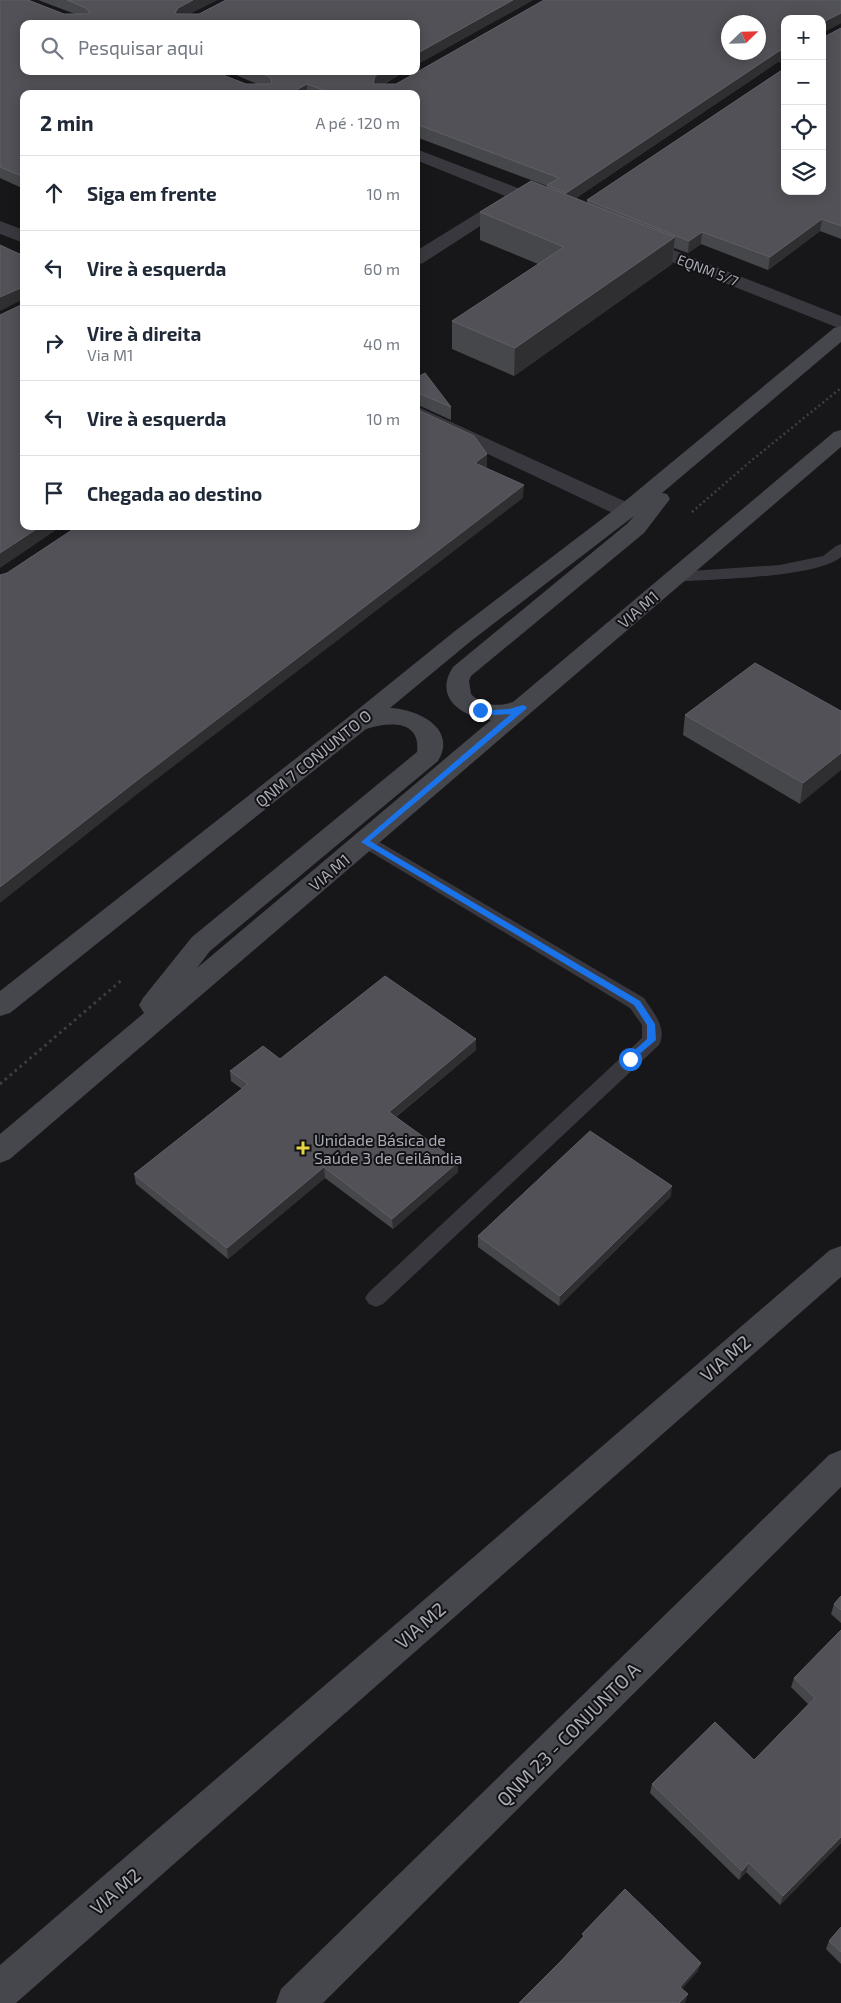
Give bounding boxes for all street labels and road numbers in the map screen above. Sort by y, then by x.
street label: EQNM 5/7 [675,251,741,289]
street label: VIA M1 [614,586,662,632]
street label: QNM 7 CONJUNTO O [251,705,375,811]
street label: VIA M1 [305,849,353,895]
street label: VIA M2 [695,1330,755,1386]
street label: VIA M2 [390,1597,450,1653]
street label: QNM 23 - CONJUNTO A [491,1657,645,1811]
street label: VIA M2 [85,1863,145,1919]

